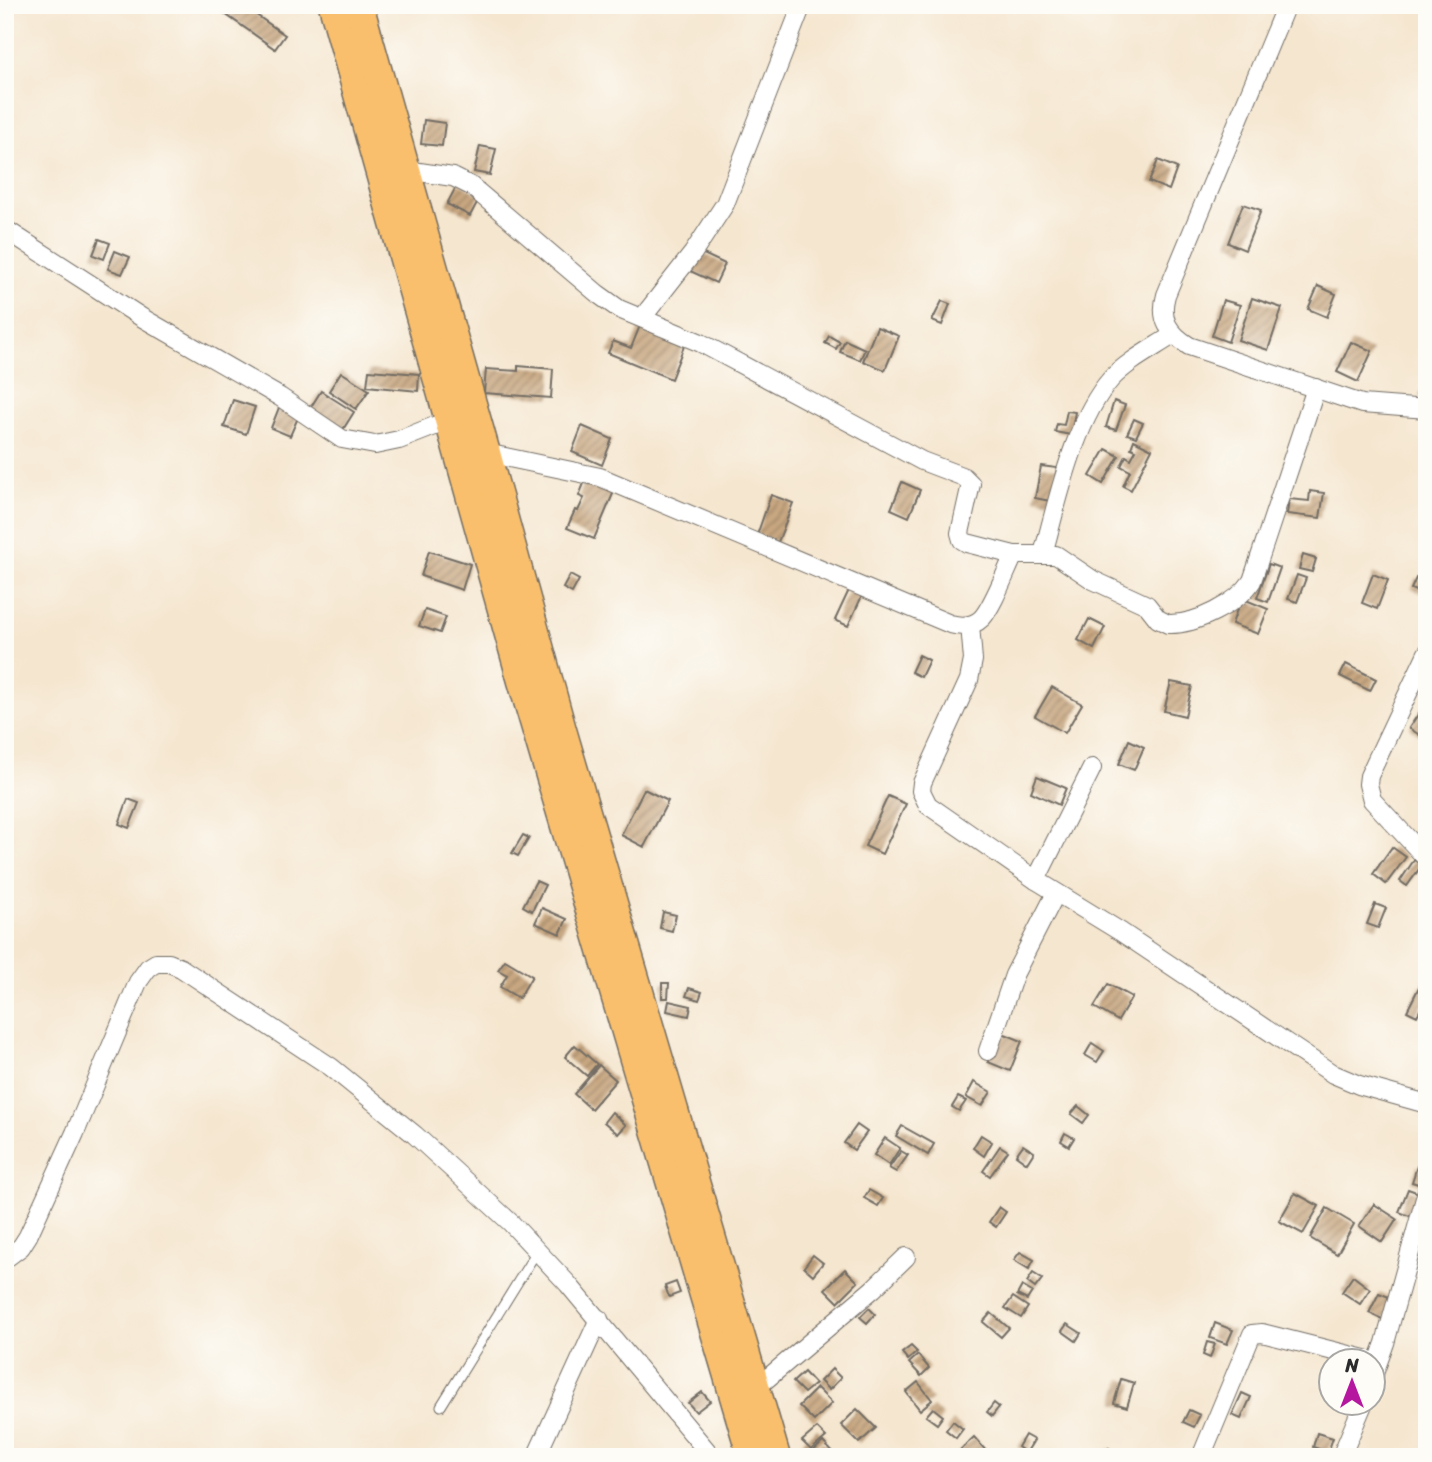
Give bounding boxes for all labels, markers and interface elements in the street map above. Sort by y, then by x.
north arrow [1316,1346,1386,1416]
text: N [1344,1349,1359,1382]

